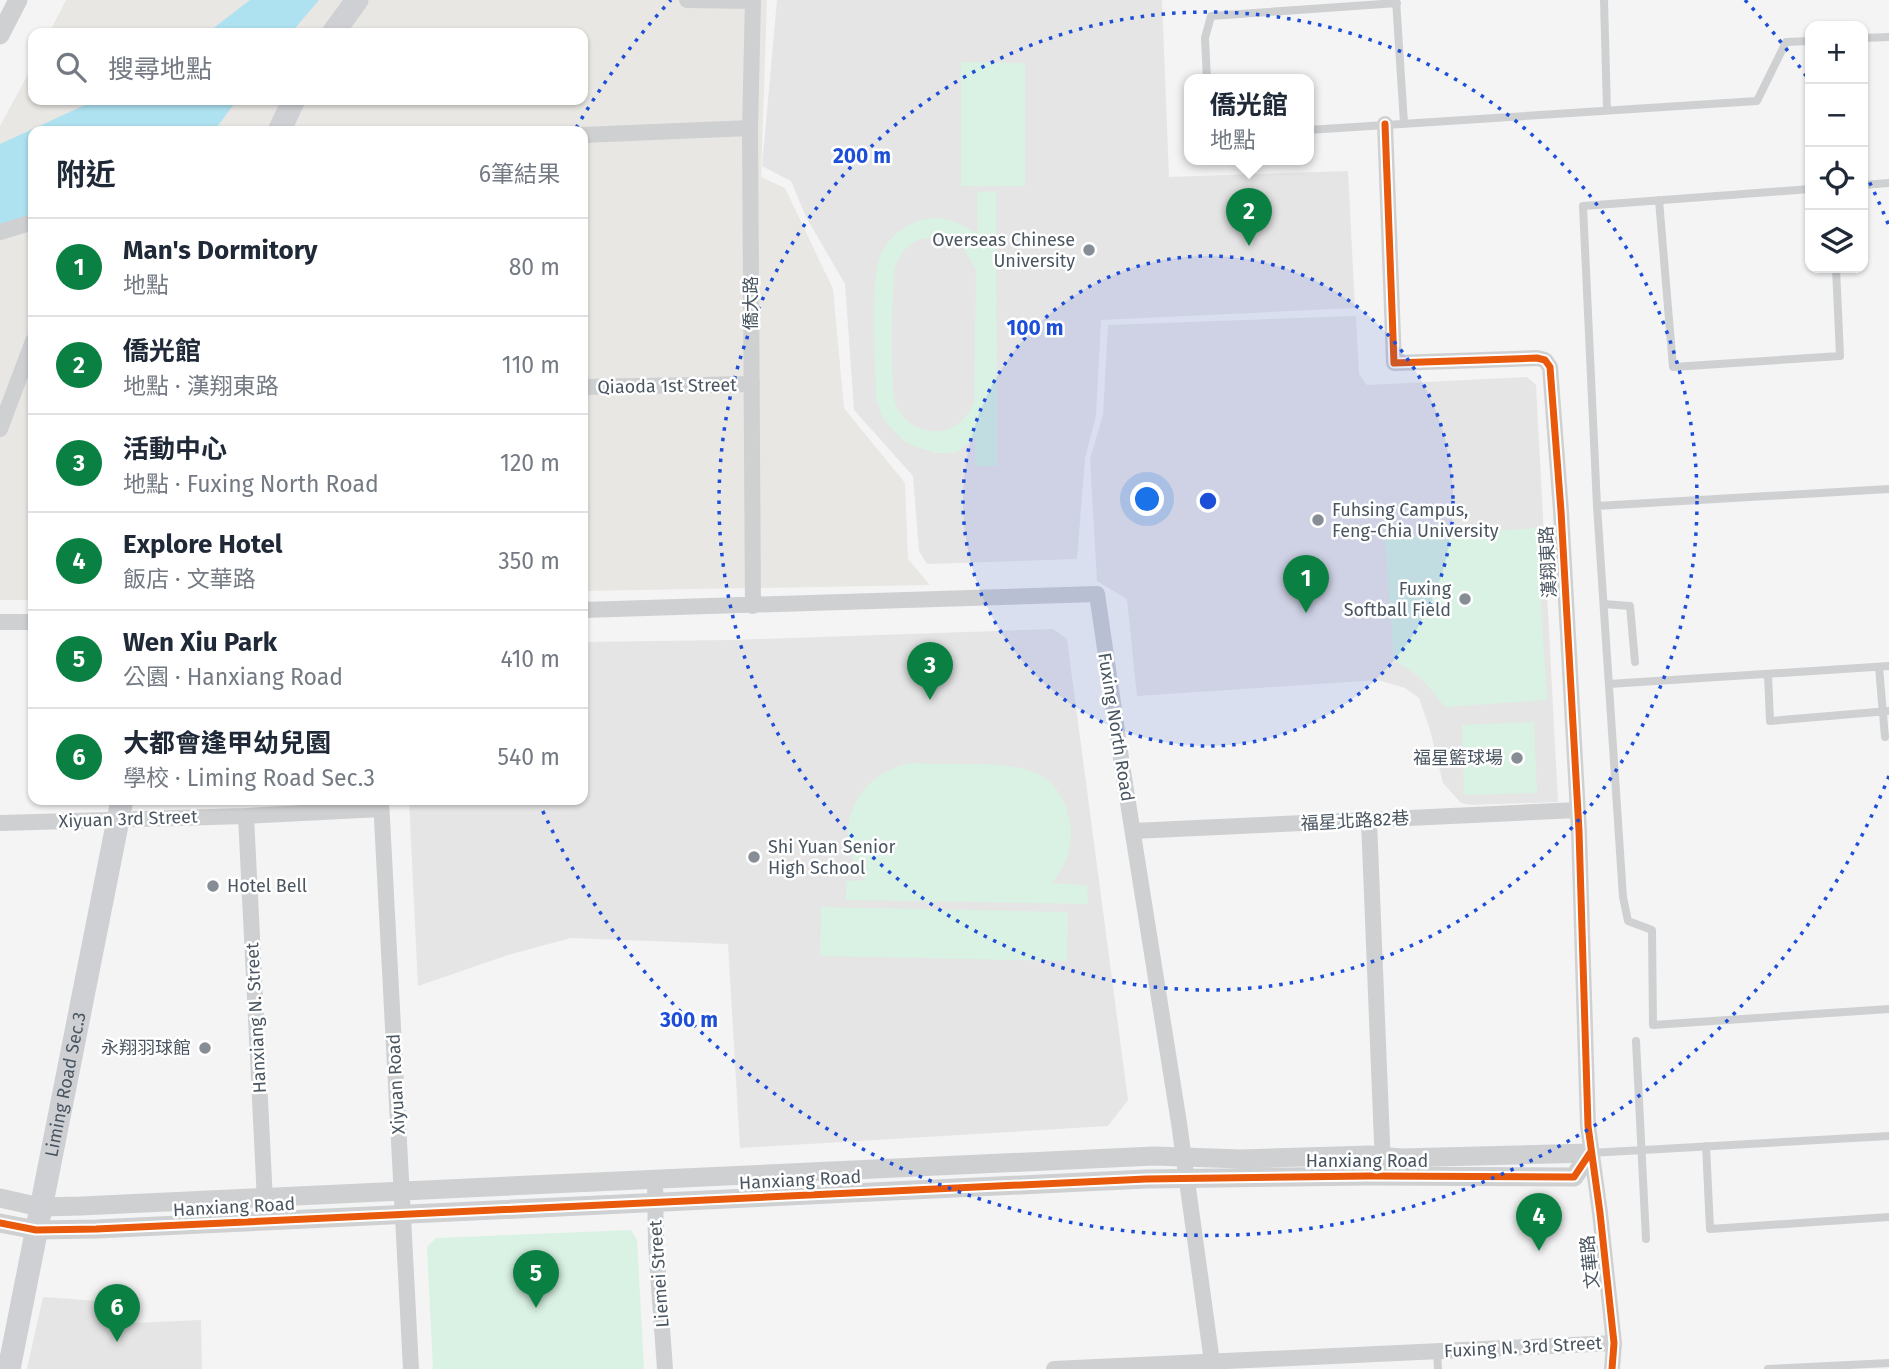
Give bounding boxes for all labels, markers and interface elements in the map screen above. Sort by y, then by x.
map controls [1805,21,1868,273]
button: + [1805,21,1868,84]
search box [28,28,588,105]
icon: search [52,48,90,86]
text: 搜尋地點 [108,54,212,85]
popup [1184,74,1314,165]
button: − [1805,84,1868,147]
text: 僑光館 [1210,90,1288,121]
text: 地點 [1210,126,1256,154]
text: 200 m [833,143,891,169]
button: locate [1805,147,1868,210]
text: 附近 [56,157,116,193]
text: 6筆結果 [479,160,560,188]
pin: 2 [1226,188,1272,246]
button: layers [1805,210,1868,273]
place label: Overseas Chinese University [932,229,1075,272]
text: Man's Dormitory [123,235,318,266]
marker: Overseas Chinese University [1081,242,1097,258]
text: 1 [74,253,84,281]
text: 80 m [509,253,560,281]
text: 地點 [123,271,169,299]
street label: 僑大路 [740,276,762,330]
text: 100 m [1006,315,1064,341]
text: 僑光館 [123,336,201,367]
text: 2 [73,351,85,379]
text: 110 m [502,351,560,379]
text: 地點 · 漢翔東路 [123,372,279,400]
street label: Qiaoda 1st Street [597,374,737,398]
text: 活動中心 [123,434,227,465]
text: 3 [73,449,85,477]
text: 120 m [500,449,560,477]
text: 地點 · Fuxing North Road [123,470,379,498]
your location [1130,482,1164,516]
centre of rings [1196,489,1220,513]
place label: Fuhsing Campus, Feng-Chia University [1332,499,1499,542]
marker: Fuhsing Campus, Feng-Chia University [1310,512,1326,528]
street label: 漢翔東路 [1535,525,1561,599]
text: Explore Hotel [123,529,283,560]
text: 4 [73,547,86,575]
text: 350 m [498,547,560,575]
pin: 1 [1283,555,1329,613]
text: 飯店 · 文華路 [123,565,256,593]
place label: Fuxing Softball Field [1344,578,1452,621]
marker: Fuxing Softball Field [1457,591,1473,607]
text: Wen Xiu Park [123,627,277,658]
pin: 3 [907,642,953,700]
text: 5 [73,645,85,673]
text: 410 m [500,645,560,673]
street label: Fuxing North Road [1093,651,1139,803]
text: 公園 · Hanxiang Road [123,663,343,691]
text: 大都會逢甲幼兒園 [123,728,331,759]
text: 6 [73,743,85,771]
text: 540 m [498,743,560,771]
place label: 福星籃球場 [1413,747,1503,769]
marker: 福星籃球場 [1509,750,1525,766]
text: 學校 · Liming Road Sec.3 [123,764,375,792]
street label: Xiyuan 3rd Street [58,806,198,832]
street label: 福星北路82巷 [1300,807,1410,835]
place label: Shi Yuan Senior High School [768,836,896,879]
marker: Shi Yuan Senior High School [746,849,762,865]
place label: Hotel Bell [227,875,307,897]
marker: Hotel Bell [205,878,221,894]
street label: Hanxiang N. Street [241,941,271,1094]
text: 300 m [659,1007,718,1033]
street label: Liming Road Sec.3 [40,1010,91,1159]
street label: Xiyuan Road [382,1033,410,1135]
place label: 永翔羽球館 [101,1037,191,1059]
marker: 永翔羽球館 [197,1040,213,1056]
street label: Hanxiang Road [1306,1150,1428,1172]
street label: Hanxiang Road [738,1166,862,1194]
street label: Hanxiang Road [172,1193,296,1221]
pin: 4 [1516,1193,1562,1251]
street label: Liemei Street [644,1219,674,1329]
street label: 文華路 [1576,1234,1604,1290]
pin: 5 [513,1250,559,1308]
pin: 6 [94,1284,140,1342]
street label: Fuxing N. 3rd Street [1443,1332,1603,1362]

